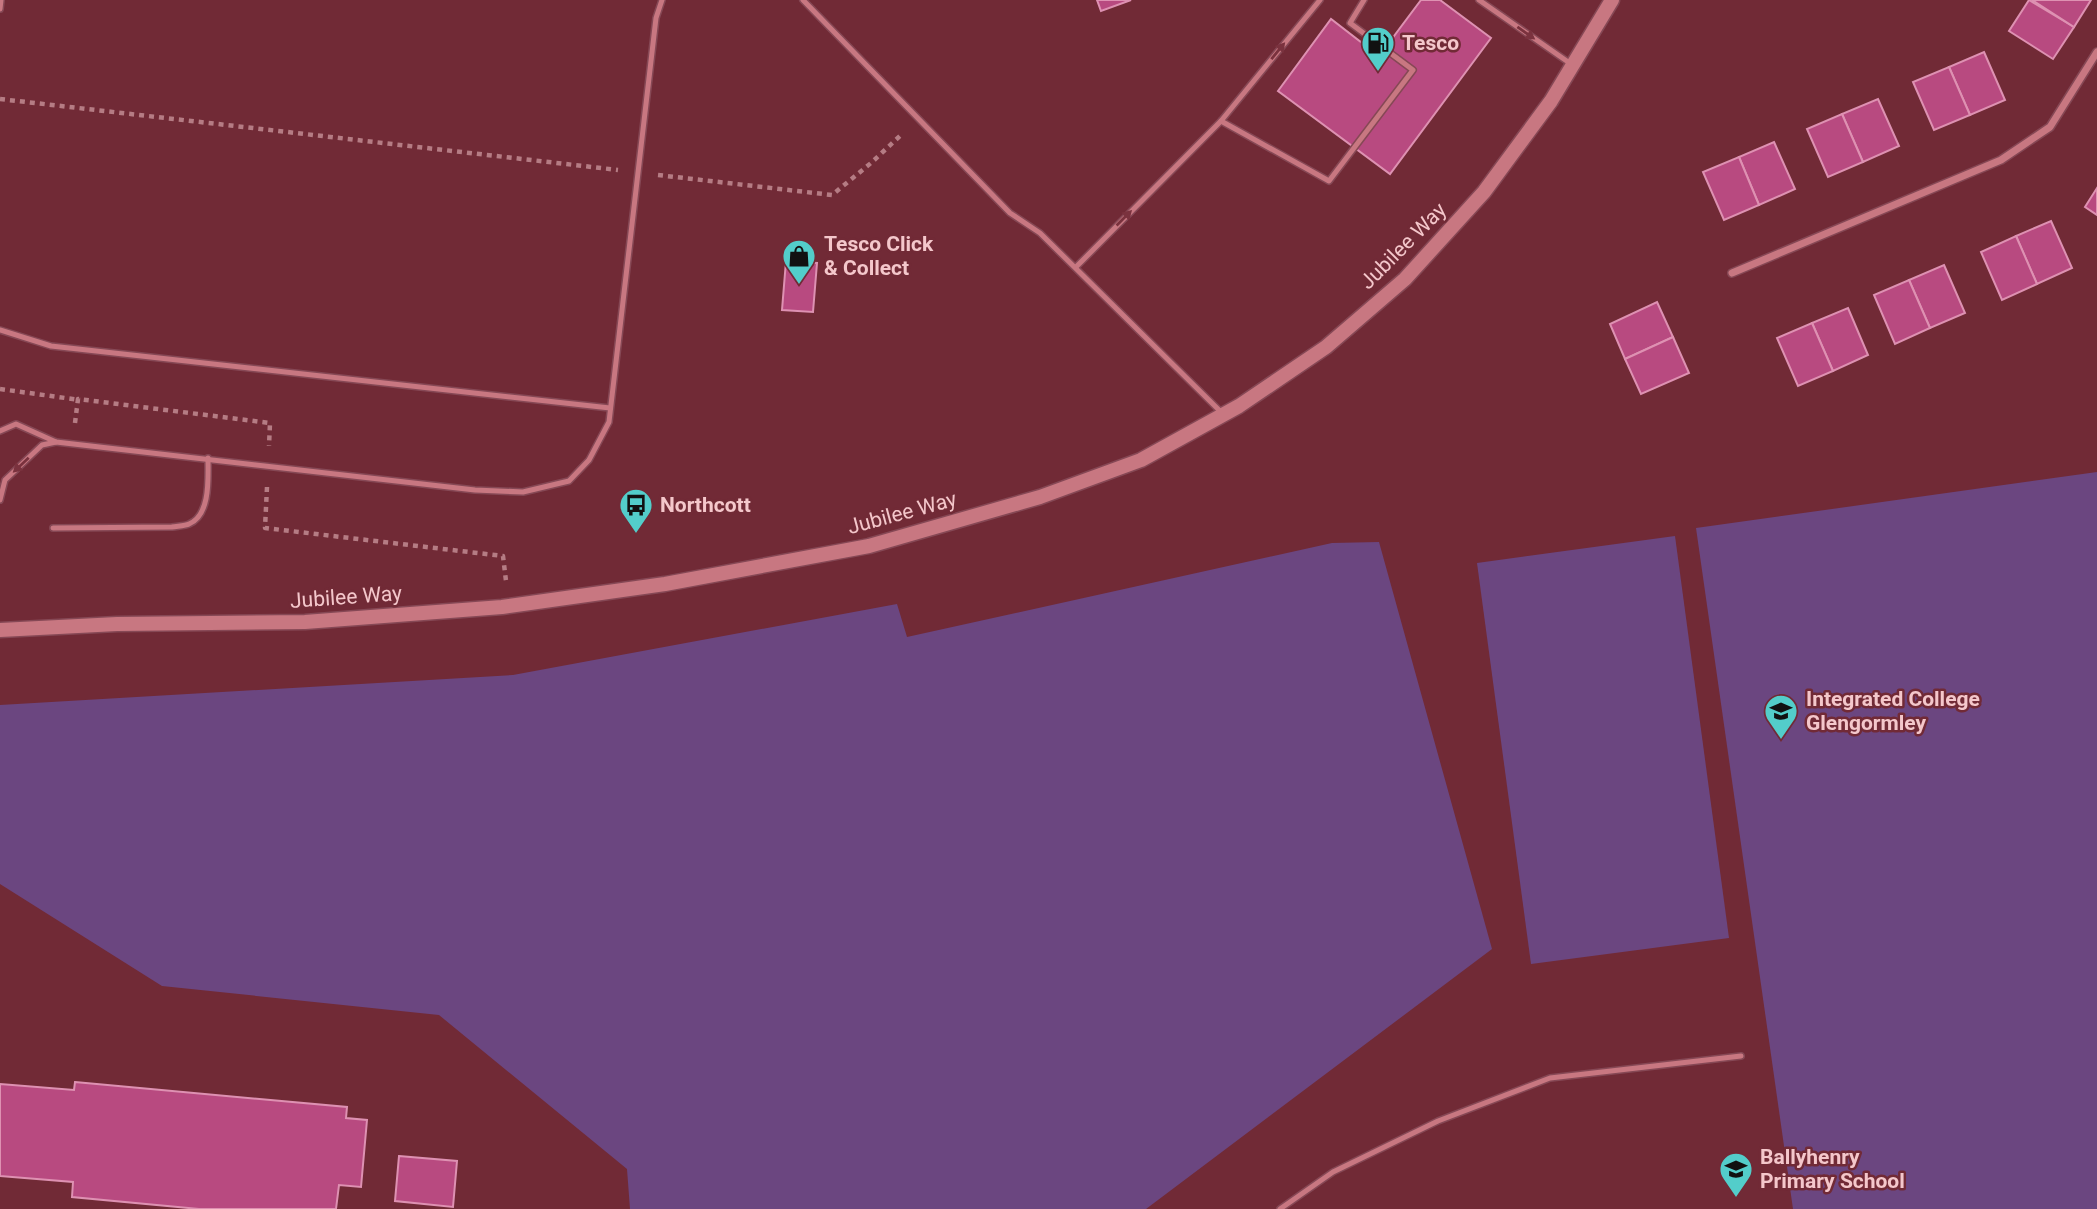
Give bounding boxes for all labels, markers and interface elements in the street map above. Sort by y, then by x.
fuel station icon: Tesco [1359,24,1397,73]
one-way arrow [1517,26,1535,40]
place label: Tesco [1402,31,1459,55]
one-way arrow [1270,43,1285,60]
street label: Jubilee Way [1355,198,1451,294]
one-way arrow [1116,210,1133,227]
place label: Tesco Click & Collect [824,232,934,280]
shop icon: Tesco Click & Collect [780,237,818,286]
one-way arrow [13,456,30,472]
bus stop icon: Northcott [617,486,655,535]
street label: Jubilee Way [845,487,959,539]
place label: Northcott [660,493,751,517]
street label: Jubilee Way [289,581,403,613]
place label: Integrated College Glengormley [1806,687,1980,735]
school or university icon: Integrated College Glengormley [1762,692,1800,741]
place label: Ballyhenry Primary School [1760,1145,1905,1193]
school or university icon: Ballyhenry Primary School [1717,1150,1755,1199]

